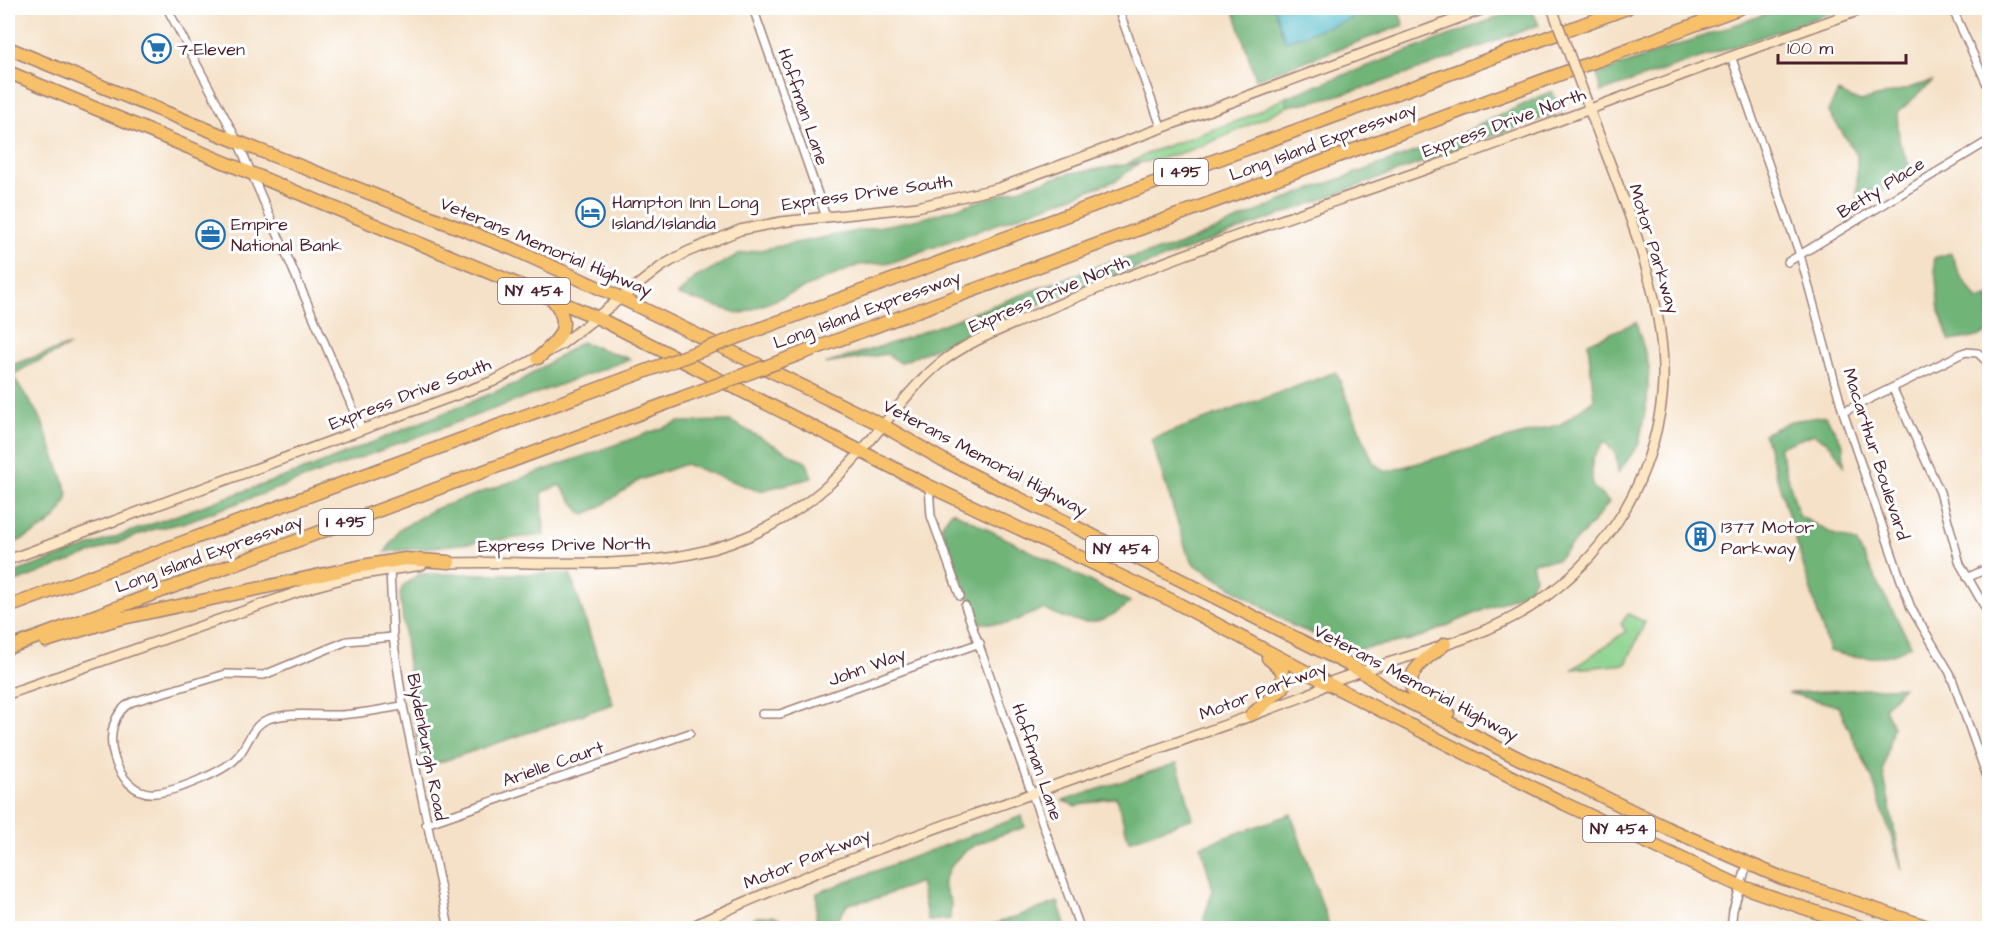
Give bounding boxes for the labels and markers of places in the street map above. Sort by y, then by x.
supermarket icon: 7-Eleven [140,33,172,65]
place label: 7-Eleven [177,37,245,62]
place label: Hampton Inn Long Island/Islandia [612,190,759,236]
hotel icon: Hampton Inn Long Island/Islandia [575,196,607,228]
place label: Empire National Bank [231,212,342,258]
office icon: Empire National Bank [194,218,226,250]
place label: 1377 Motor Parkway [1721,515,1814,562]
building icon: 1377 Motor Parkway [1684,521,1716,553]

